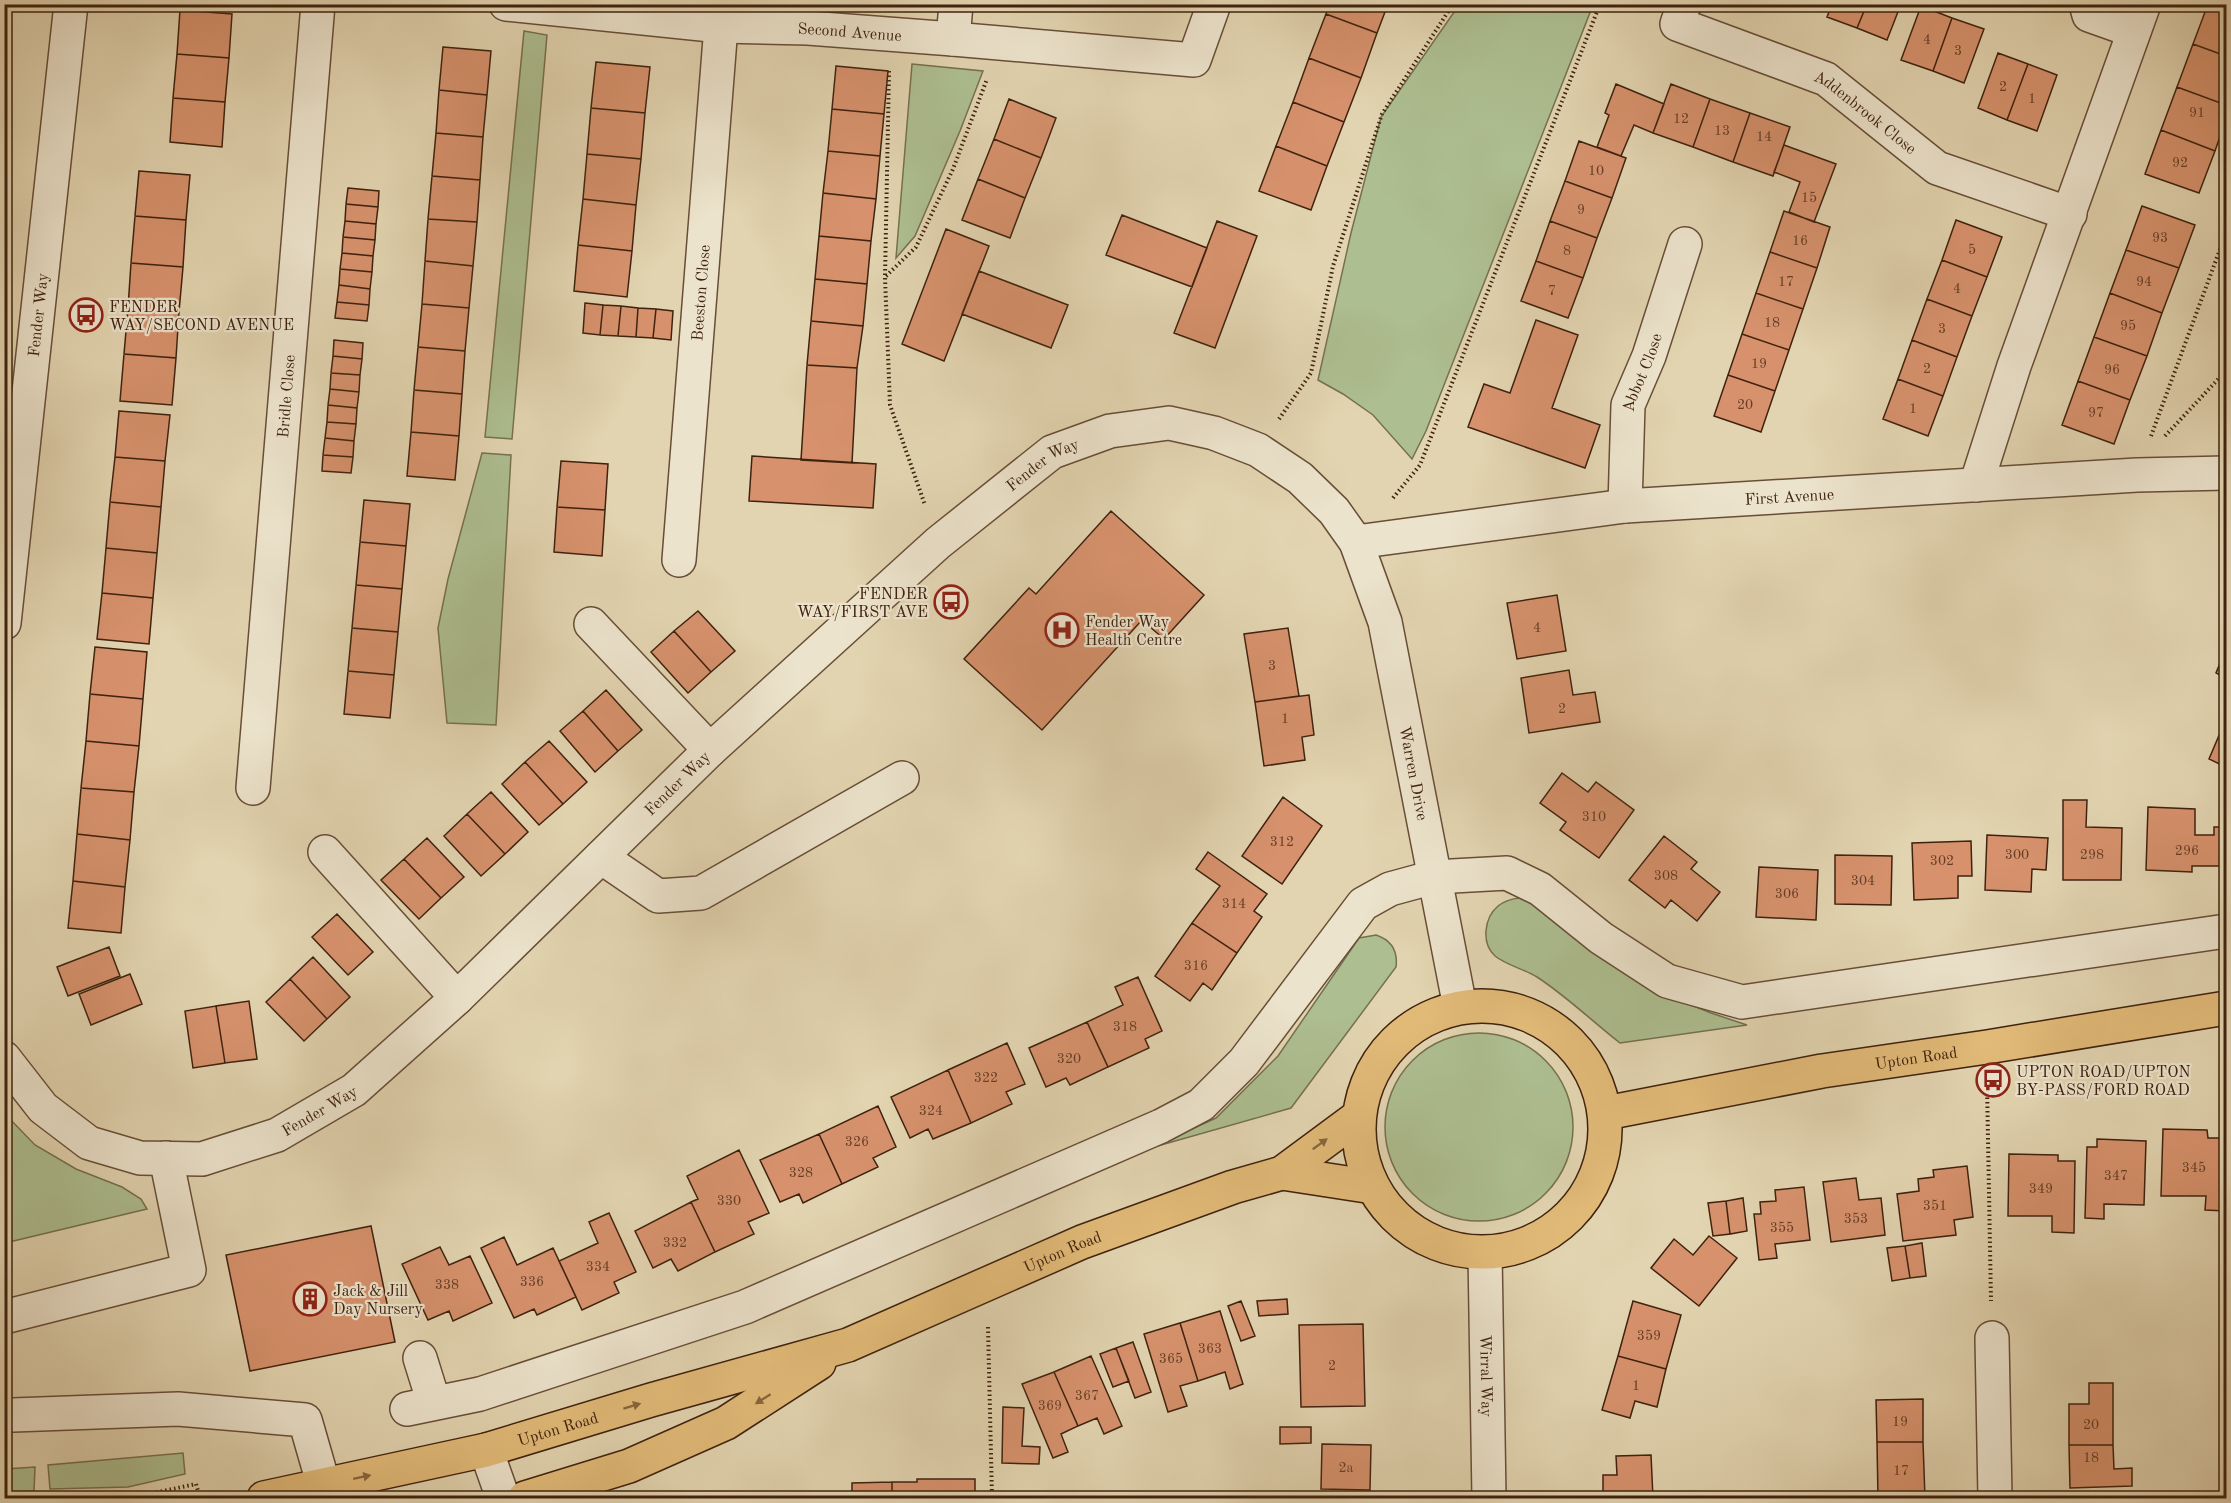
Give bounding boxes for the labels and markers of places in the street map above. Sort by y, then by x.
bus stop icon: FENDER WAY/SECOND AVENUE [68,297,104,333]
place label: FENDER WAY/SECOND AVENUE [109,300,294,334]
bus stop icon: FENDER WAY/FIRST AVE [933,584,969,620]
place label: FENDER WAY/FIRST AVE [797,587,928,621]
hospital icon: Fender Way Health Centre [1044,612,1080,648]
place label: Fender Way Health Centre [1085,615,1182,649]
bus stop icon: UPTON ROAD/UPTON BY-PASS/FORD ROAD [1975,1062,2011,1098]
place label: UPTON ROAD/UPTON BY-PASS/FORD ROAD [2016,1065,2191,1099]
building icon: Jack & Jill Day Nursery [292,1281,328,1317]
place label: Jack & Jill Day Nursery [333,1284,423,1318]

